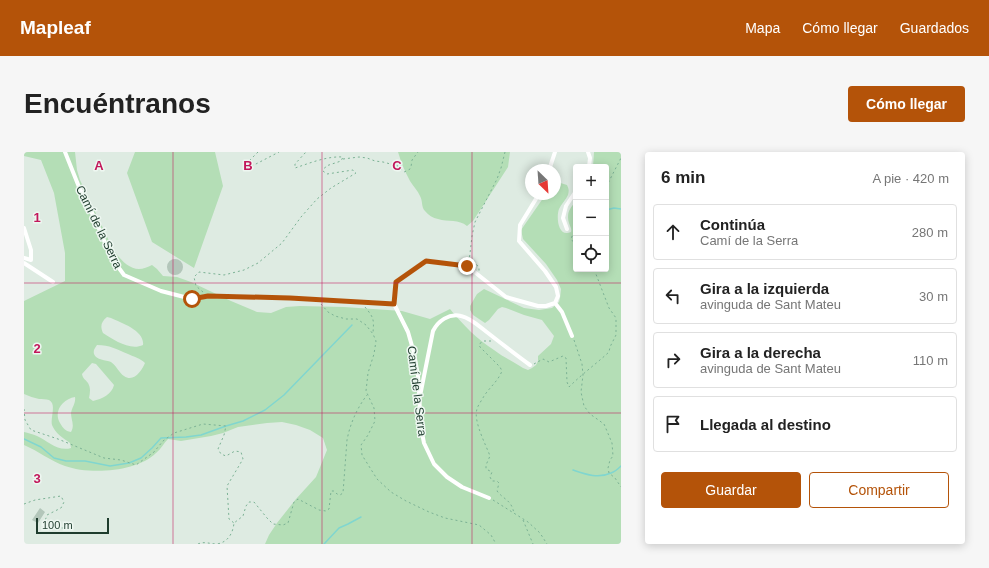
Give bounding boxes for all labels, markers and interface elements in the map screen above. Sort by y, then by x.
text: Mapleaf [20,17,91,38]
text: Mapa [745,20,780,36]
text: Cómo llegar [802,20,878,36]
text: Guardados [900,20,969,36]
button: Cómo llegar [848,86,965,122]
text: Encuéntranos [24,88,211,119]
text: A [94,158,104,173]
text: B [243,158,253,173]
text: C [392,158,402,173]
north arrow [525,164,561,200]
map controls [573,164,609,272]
button: + [573,164,609,200]
text: 6 min [661,168,705,187]
text: A pie · 420 m [872,171,949,186]
street label: Camí de la Serra [73,183,125,271]
button: − [573,200,609,236]
text: 1 [33,210,41,225]
text: Continúa [700,216,765,233]
icon: ahead [662,221,684,243]
text: 280 m [912,225,948,240]
text: Camí de la Serra [700,233,798,248]
button: locate [573,236,609,272]
route end [458,257,476,275]
text: Gira a la izquierda [700,280,829,297]
icon: left [662,285,684,307]
text: 30 m [919,289,948,304]
route start [183,290,201,308]
text: avinguda de Sant Mateu [700,297,841,312]
text: 2 [33,341,41,356]
text: Gira a la derecha [700,344,821,361]
street label: Camí de la Serra [405,345,430,437]
icon: right [662,349,684,371]
text: 110 m [913,353,948,368]
text: avinguda de Sant Mateu [700,361,841,376]
icon: arrive [662,413,684,435]
text: Llegada al destino [700,416,831,433]
text: 3 [33,471,41,486]
button: Guardar [661,472,801,508]
button: Compartir [809,472,949,508]
scale bar [36,516,109,535]
text: 100 m [42,519,73,531]

